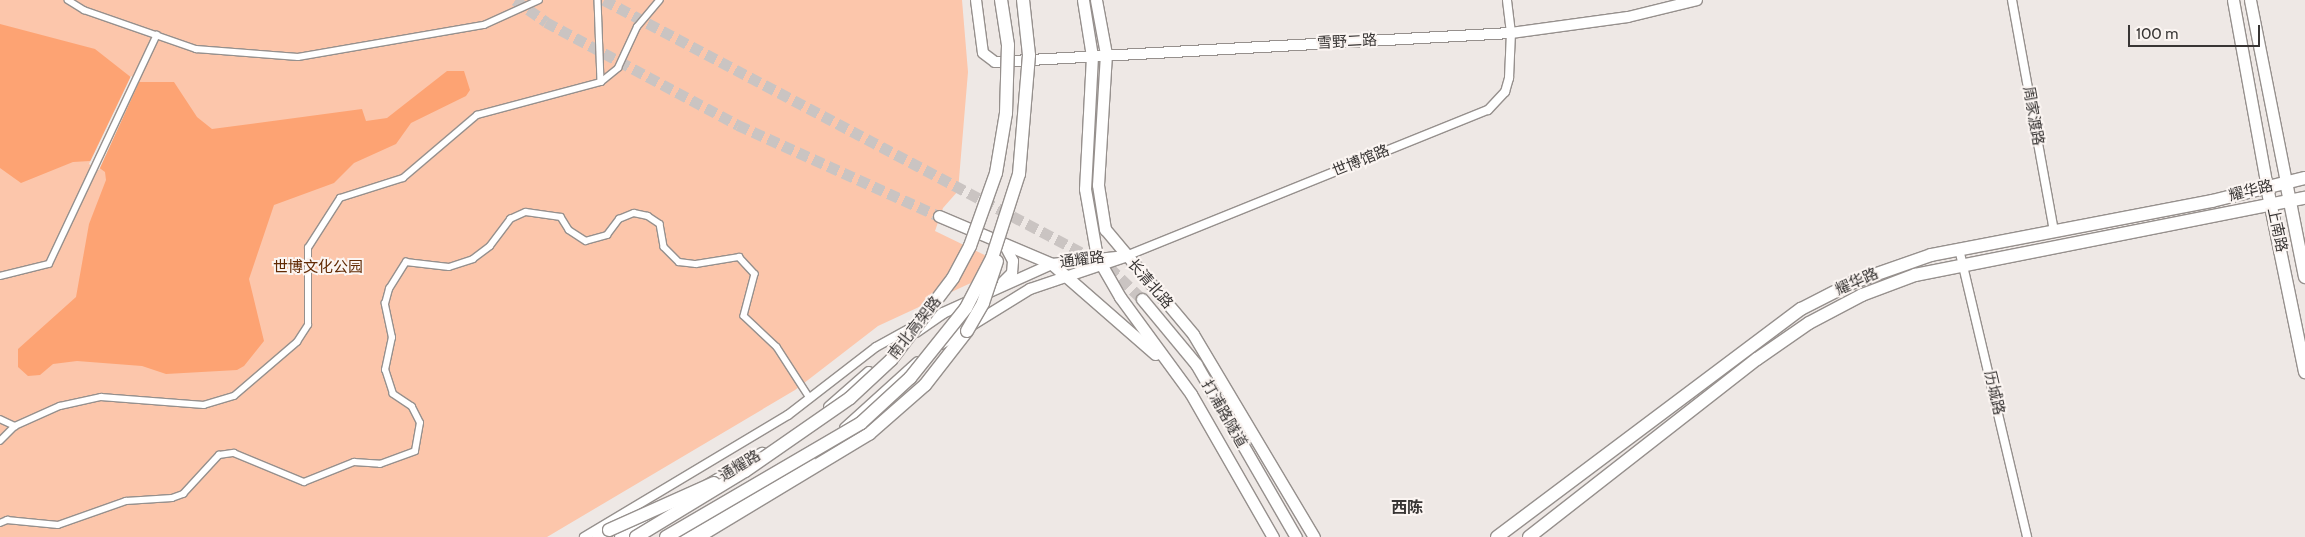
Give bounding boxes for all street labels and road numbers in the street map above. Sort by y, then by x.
street label: 雪野二路 [1317,31,1377,53]
street label: 周家渡路 [2019,85,2047,147]
street label: 世博馆路 [1330,141,1392,181]
street label: 耀华路 [2227,177,2275,205]
street label: 上南路 [2264,206,2290,254]
street label: 通耀路 [1059,248,1105,272]
street label: 长清北路 [1124,255,1176,313]
street label: 耀华路 [1833,265,1881,299]
street label: 南北高架路 [885,293,945,363]
street label: 历城路 [1980,369,2008,417]
street label: 打浦路隧道 [1197,377,1251,451]
street label: 通耀路 [716,447,764,485]

